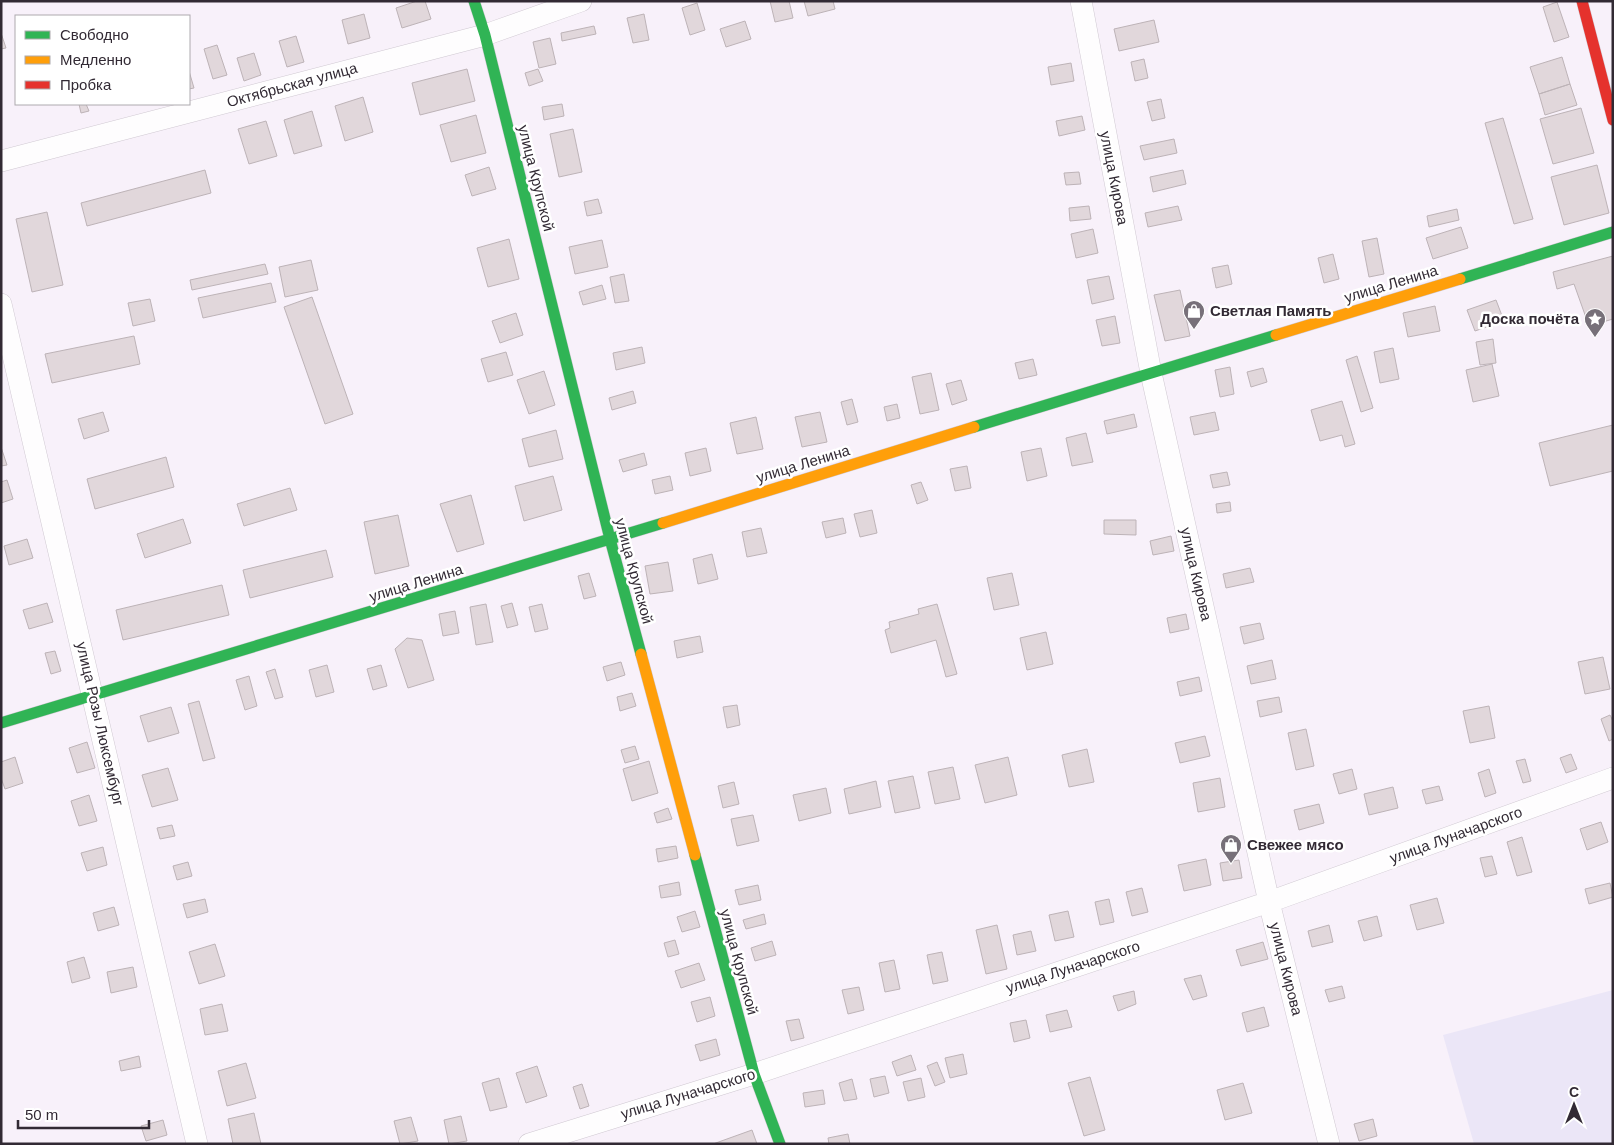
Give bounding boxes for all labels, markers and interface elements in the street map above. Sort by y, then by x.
legend [15,15,190,105]
text: Свободно [60,26,129,43]
text: Медленно [60,51,131,68]
street label: Октябрьская улица [225,59,360,110]
text: Пробка [60,76,112,93]
street label: улица Крупской [515,123,558,233]
street label: улица Кирова [1097,129,1132,227]
street label: улица Ленина [1342,261,1440,306]
shop icon: Светлая Память [1182,299,1206,330]
place label: Светлая Память [1210,302,1331,319]
place icon: Доска почёта [1583,307,1607,338]
place label: Доска почёта [1480,310,1580,327]
street label: улица Ленина [754,441,852,486]
street label: улица Крупской [612,516,657,626]
street label: улица Кирова [1177,526,1216,623]
street label: улица Ленина [367,560,465,605]
street label: улица Розы Люксембург [73,640,128,808]
street label: улица Луначарского [1387,803,1524,866]
shop icon: Свежее мясо [1219,833,1243,864]
place label: Свежее мясо [1247,836,1344,853]
street label: улица Крупской [717,907,762,1017]
street label: улица Кирова [1267,921,1306,1018]
street label: улица Луначарского [1004,937,1142,996]
street label: улица Луначарского [619,1065,757,1122]
north arrow [1549,1080,1599,1130]
text: С [1569,1084,1579,1100]
scale bar [18,1098,149,1130]
text: 50 m [25,1106,58,1123]

